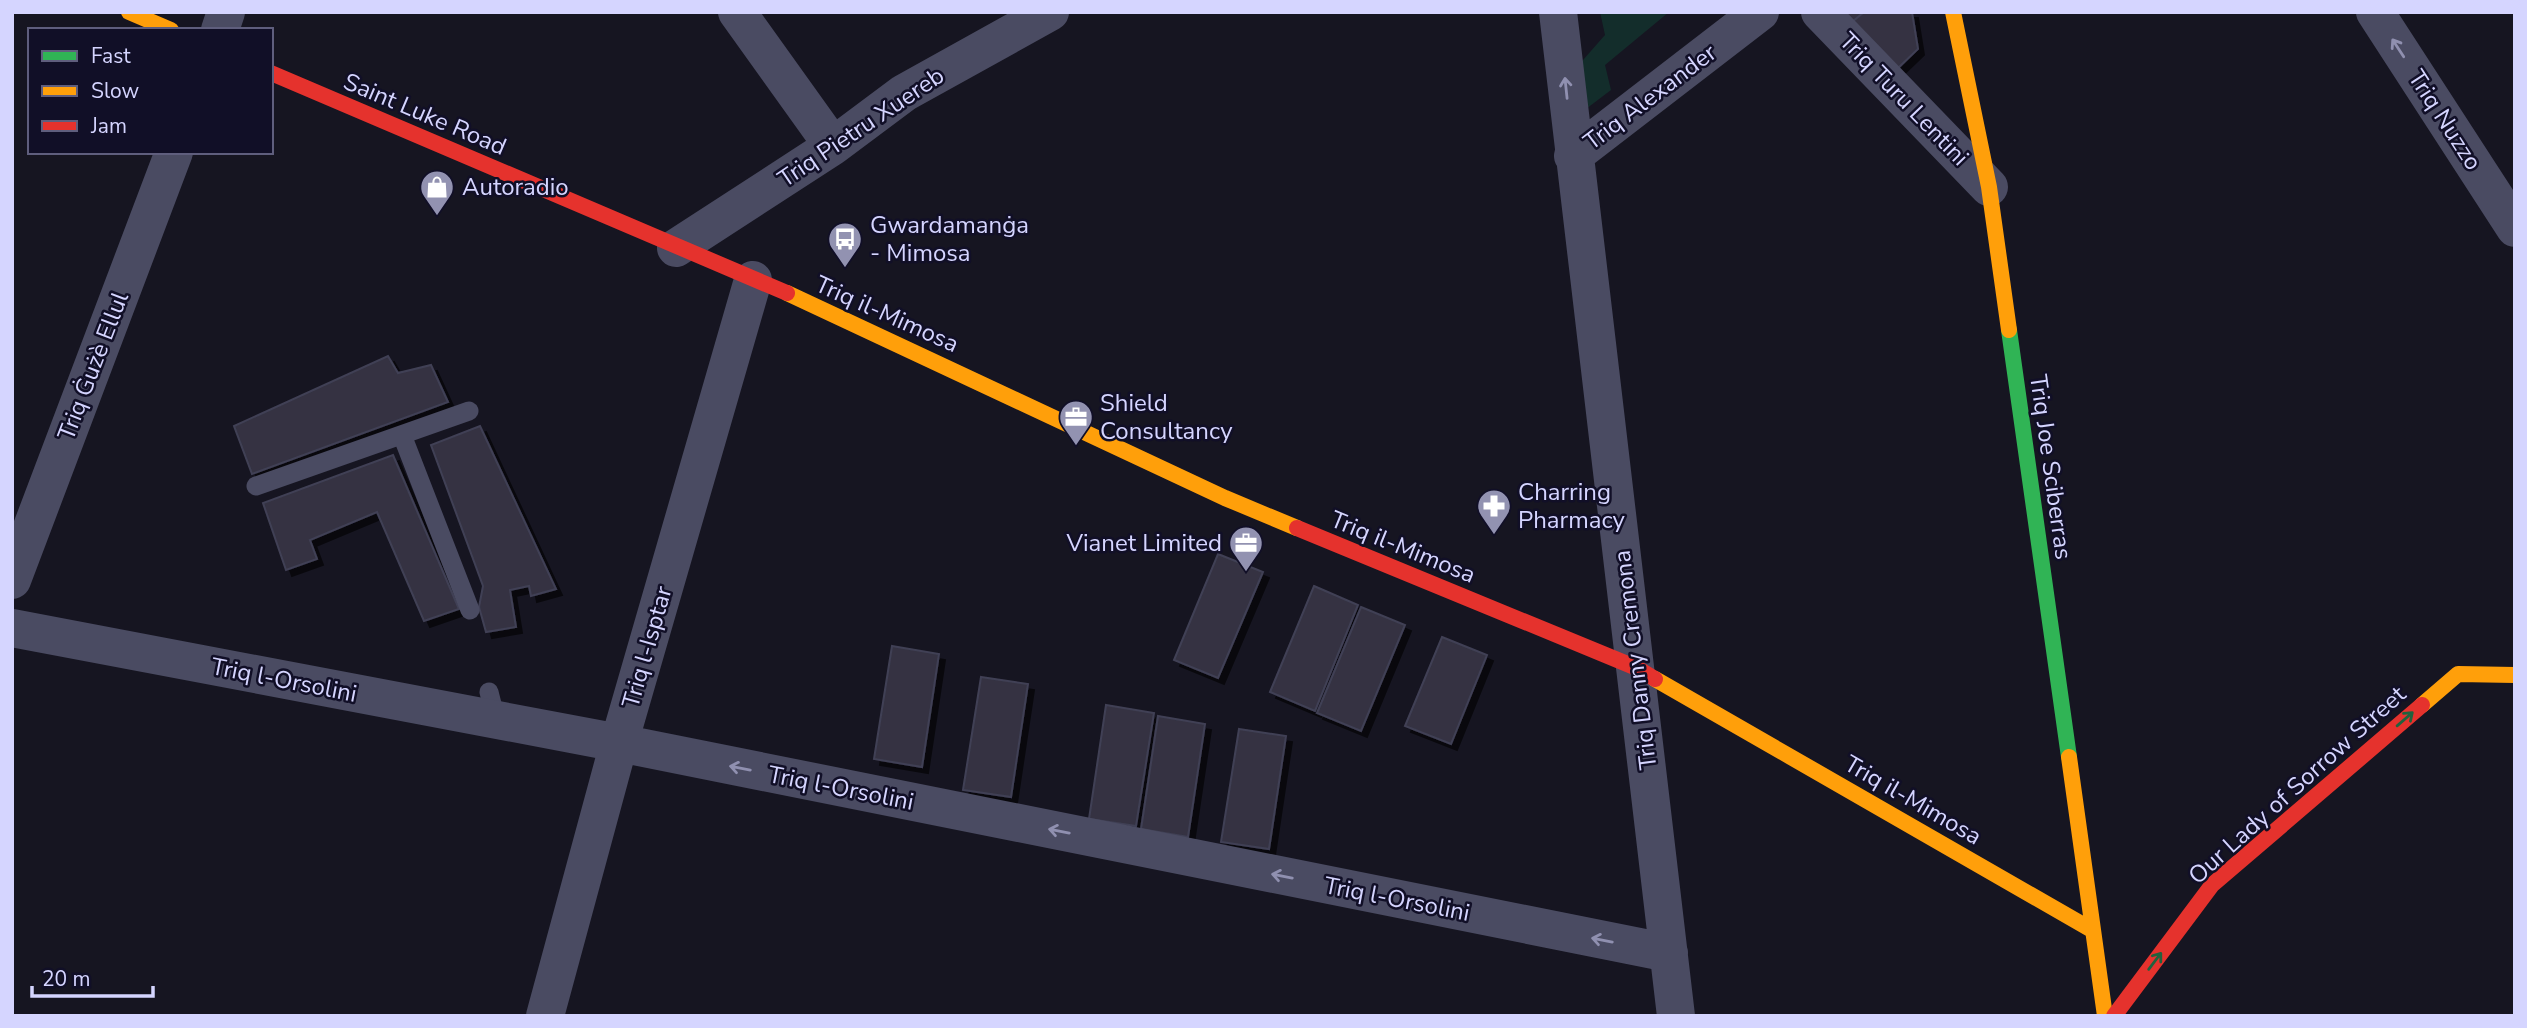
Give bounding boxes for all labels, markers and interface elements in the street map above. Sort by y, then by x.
street label: Triq Turu Lentini [1832,25,1976,173]
legend [28,28,273,154]
street label: Triq Alexander [1577,36,1723,157]
one-way arrow [2390,38,2404,58]
text: Fast [91,42,131,70]
street label: Triq Pietru Xuereb [772,59,950,195]
street label: Triq Nuzzo [2401,64,2489,176]
street label: Saint Luke Road [339,65,511,163]
text: Slow [91,77,140,105]
one-way arrow [1559,77,1572,100]
text: Jam [90,112,127,140]
shop icon: Autoradio [418,168,456,217]
place label: Autoradio [462,171,569,203]
place label: Gwardamanġa - Mimosa [870,209,1029,269]
bus stop icon: Gwardamanġa - Mimosa [826,220,864,269]
street label: Triq il-Mimosa [810,268,964,360]
street label: Triq Ġużè Ellul [50,287,136,445]
street label: Triq Joe Sciberras [2022,372,2080,562]
place label: Shield Consultancy [1100,387,1233,447]
office icon: Shield Consultancy [1057,398,1095,447]
place label: Charring Pharmacy [1518,476,1626,536]
pharmacy icon: Charring Pharmacy [1475,487,1513,536]
street label: Triq il-Mimosa [1326,503,1480,591]
office icon: Vianet Limited [1227,524,1265,573]
place label: Vianet Limited [1065,527,1222,559]
street label: Triq Danny Cremona [1606,549,1664,771]
street label: Triq l-Isptar [614,582,680,712]
street label: Triq l-Orsolini [208,650,360,710]
street label: Our Lady of Sorrow Street [2181,678,2413,891]
one-way arrow [2396,711,2414,727]
street label: Triq il-Mimosa [1838,748,1988,852]
street label: Triq l-Orsolini [765,758,917,818]
one-way arrow [729,760,752,774]
one-way arrow [1048,824,1071,838]
one-way arrow [1271,868,1294,882]
street label: Triq l-Orsolini [1321,869,1473,929]
one-way arrow [1591,932,1614,946]
one-way arrow [2148,952,2162,971]
scale bar [32,954,152,998]
text: 20 m [42,965,91,993]

